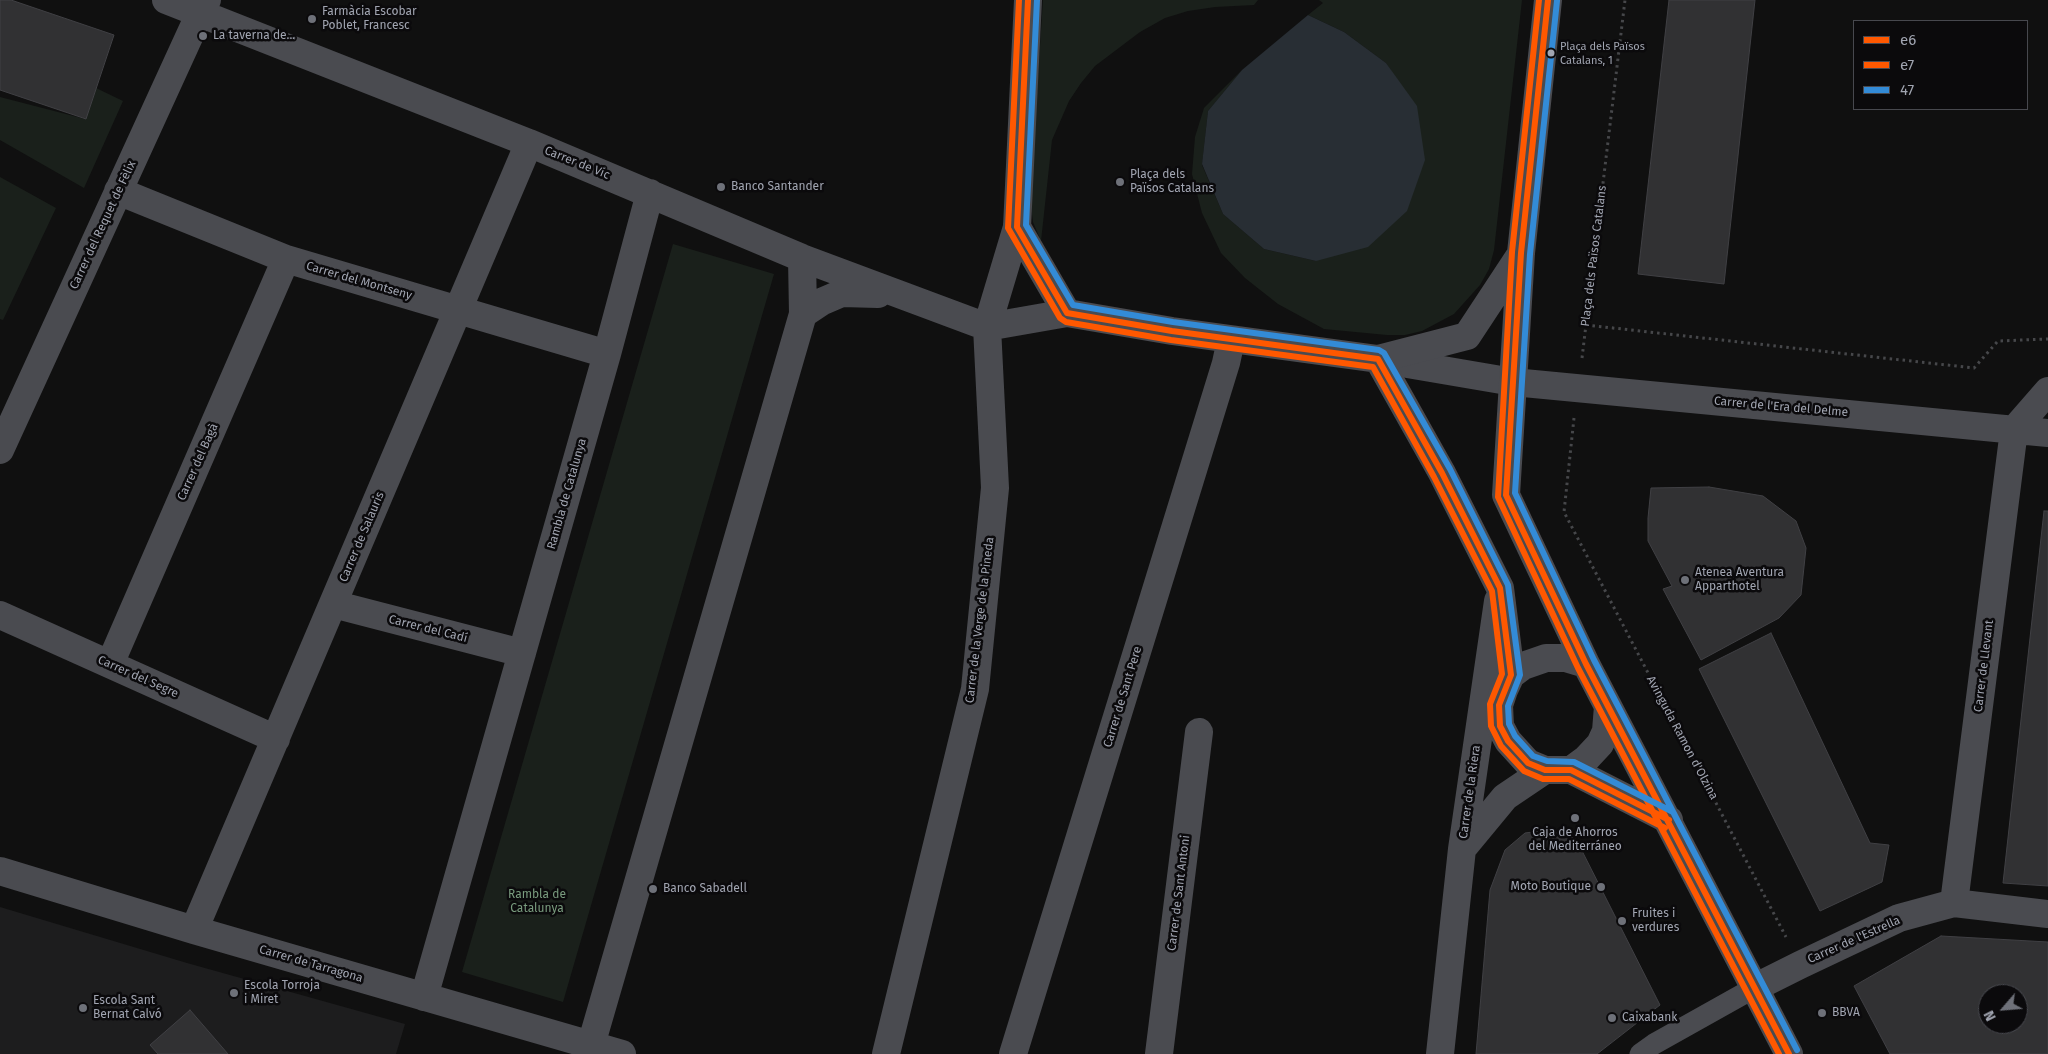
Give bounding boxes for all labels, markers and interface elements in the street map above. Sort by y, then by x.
place label: Farmàcia Escobar Poblet, Francesc [322,5,417,33]
marker: Farmàcia Escobar Poblet, Francesc [306,13,318,25]
legend [1853,20,2028,110]
place label: La taverna de... [213,29,295,43]
marker: La taverna de... [197,30,209,42]
text: e6 [1900,31,1916,49]
place label: Plaça dels Països Catalans, 1 [1560,40,1645,66]
marker: Plaça dels Països Catalans, 1 [1546,48,1556,58]
text: e7 [1900,56,1914,74]
text: 47 [1900,81,1914,99]
street label: Carrer de Vic [542,143,612,183]
street label: Carrer del Requet de Fèlix [67,158,139,292]
place label: Plaça dels Països Catalans [1130,168,1214,196]
marker: Plaça dels Països Catalans [1114,176,1126,188]
place label: Banco Santander [731,180,824,194]
marker: Banco Santander [715,181,727,193]
street label: Plaça dels Països Catalans [1578,185,1610,327]
street label: Carrer del Montseny [304,259,414,303]
street label: Carrer de l'Era del Delme [1713,394,1849,420]
street label: Carrer del Bagà [175,421,221,503]
street label: Rambla de Catalunya [544,437,590,551]
street label: Carrer de Salauris [336,490,388,584]
street label: Carrer de la Verge de la Pineda [963,536,997,704]
place label: Atenea Aventura Apparthotel [1695,566,1784,594]
marker: Atenea Aventura Apparthotel [1679,574,1691,586]
street label: Carrer del Cadí [387,612,469,646]
street label: Carrer de Llevant [1971,619,1997,713]
street label: Carrer de Sant Pere [1101,645,1145,749]
street label: Carrer del Segre [95,653,181,701]
street label: Avinguda Ramon d'Olzina [1643,674,1721,802]
street label: Carrer de la Riera [1456,744,1484,840]
marker: Caja de Ahorros del Mediterráneo [1569,812,1581,824]
place label: Caja de Ahorros del Mediterráneo [1528,826,1622,854]
street label: Carrer de Sant Antoni [1165,834,1193,952]
place label: Moto Boutique [1511,880,1591,894]
marker: Moto Boutique [1595,881,1607,893]
place label: Banco Sabadell [663,882,747,896]
marker: Banco Sabadell [647,883,659,895]
park label: Rambla de Catalunya [508,888,566,916]
place label: Fruites i verdures [1632,907,1679,935]
street label: Carrer de l'Estrella [1805,913,1903,967]
marker: Fruites i verdures [1616,915,1628,927]
street label: Carrer de Tarragona [257,942,365,986]
place label: Escola Torroja i Miret [244,979,320,1007]
north arrow [1978,984,2028,1034]
marker: Escola Torroja i Miret [228,987,240,999]
place label: Escola Sant Bernat Calvó [93,994,162,1022]
marker: Escola Sant Bernat Calvó [77,1002,89,1014]
place label: BBVA [1832,1006,1860,1020]
marker: BBVA [1816,1007,1828,1019]
text: N [1980,1008,2000,1024]
place label: Caixabank [1622,1011,1677,1025]
marker: Caixabank [1606,1012,1618,1024]

